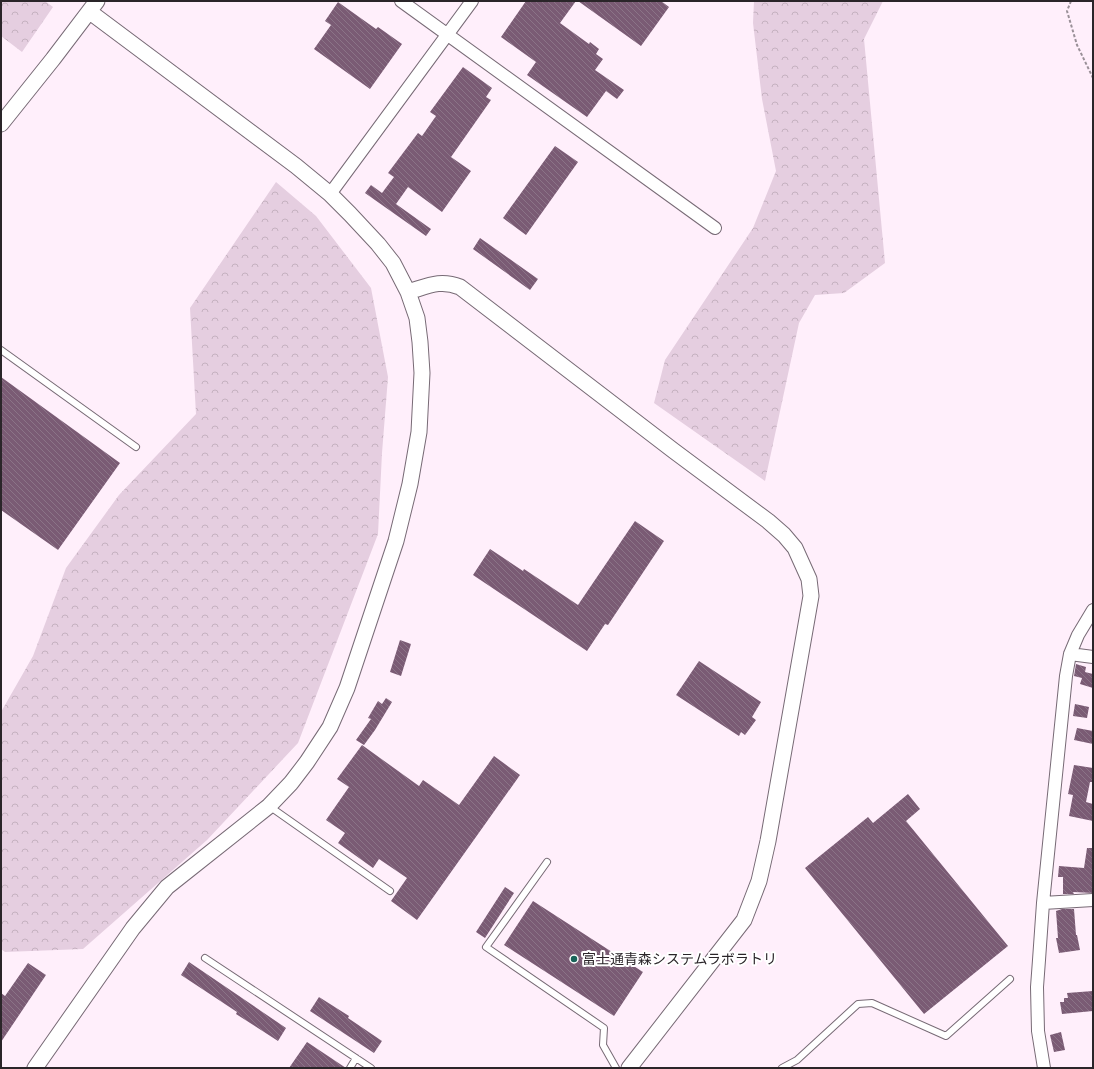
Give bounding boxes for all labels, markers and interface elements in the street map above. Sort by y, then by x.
place label: 富士通青森システムラボラトリ [582,951,777,968]
marker: 富士通青森システムラボラトリ [569,954,579,964]

